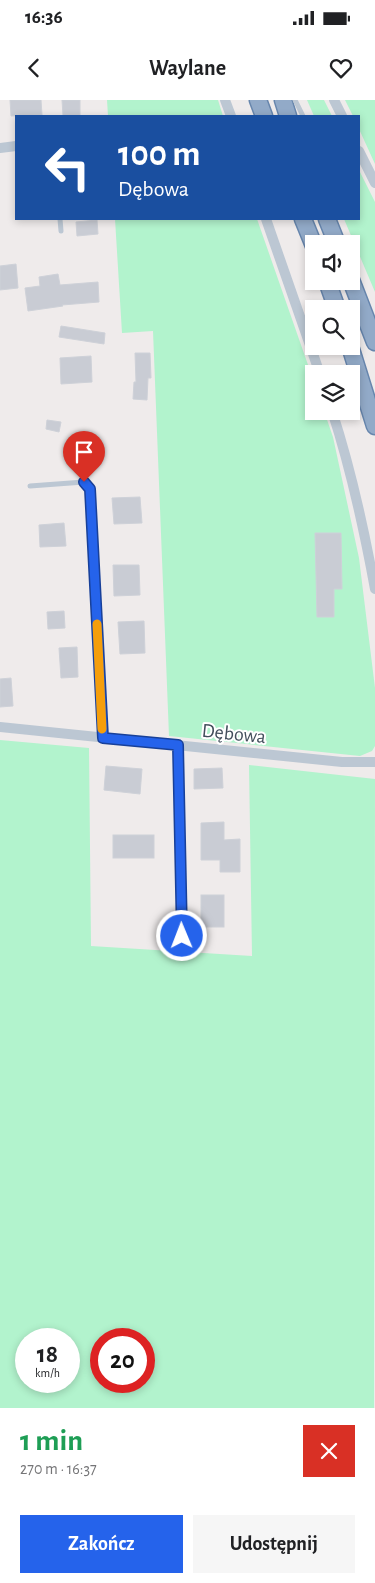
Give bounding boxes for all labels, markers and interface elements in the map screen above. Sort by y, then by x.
text: 16:36 [25,8,63,27]
icon: back [20,54,48,82]
icon: heart [327,54,355,82]
text: Waylane [149,57,226,79]
icon: left [35,135,100,200]
text: 100 m [118,137,201,172]
text: Dębowa [118,178,189,200]
map controls [305,235,360,420]
button: sound [305,235,360,290]
button: search [305,300,360,355]
button: layers [305,365,360,420]
pin [63,431,105,482]
icon: arrive [70,438,98,466]
street label: Dębowa [201,721,267,747]
position arrow [155,909,207,961]
speed limit sign: 20 [90,1328,155,1393]
text: 18 [37,1342,58,1367]
text: km/h [35,1367,60,1379]
button: close [303,1425,355,1477]
text: 1 min [20,1426,83,1456]
text: 270 m · 16:37 [20,1461,97,1477]
button: Zakończ [20,1515,183,1573]
button: Udostępnij [193,1515,355,1573]

